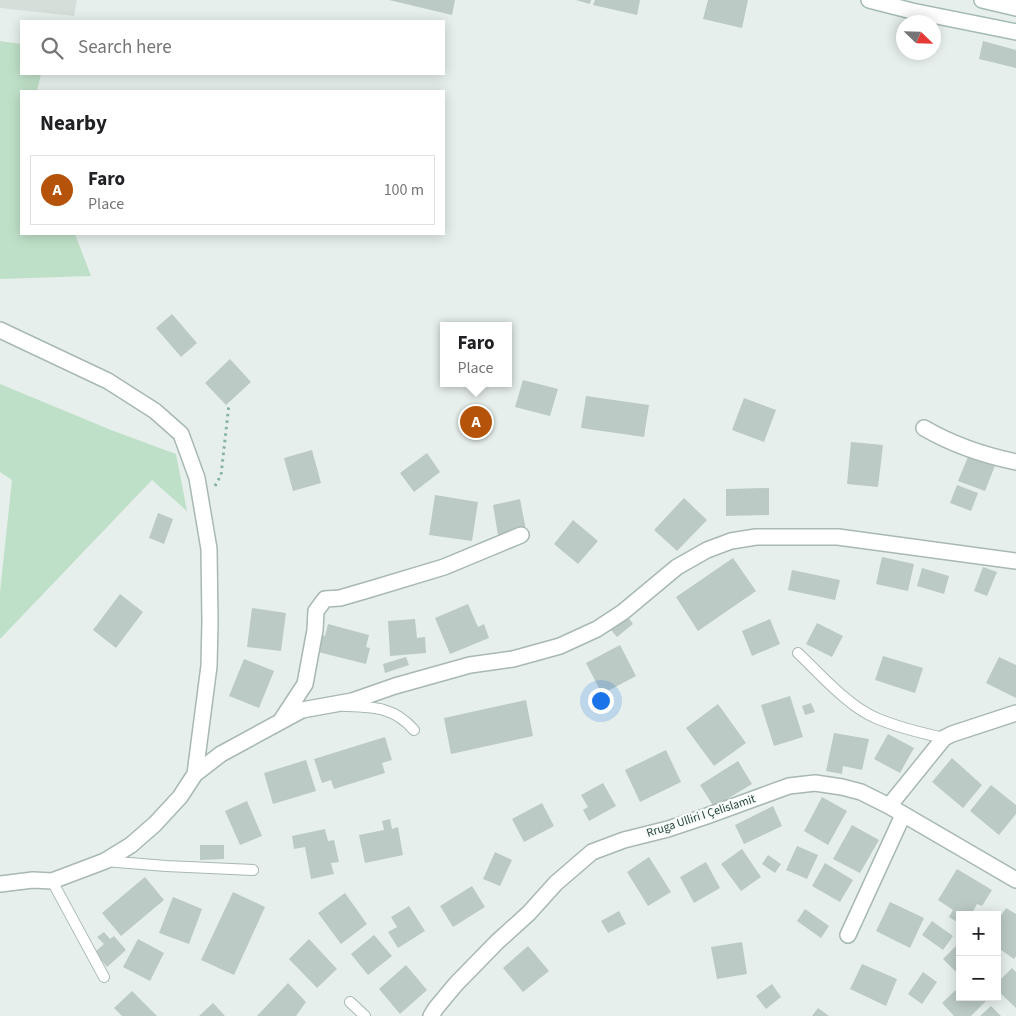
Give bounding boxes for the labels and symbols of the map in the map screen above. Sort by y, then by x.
north arrow [896,15,941,60]
pin: A [460,403,492,441]
your location [588,688,614,714]
street label: Rruga Ulliri I Çelislamit [644,790,758,842]

